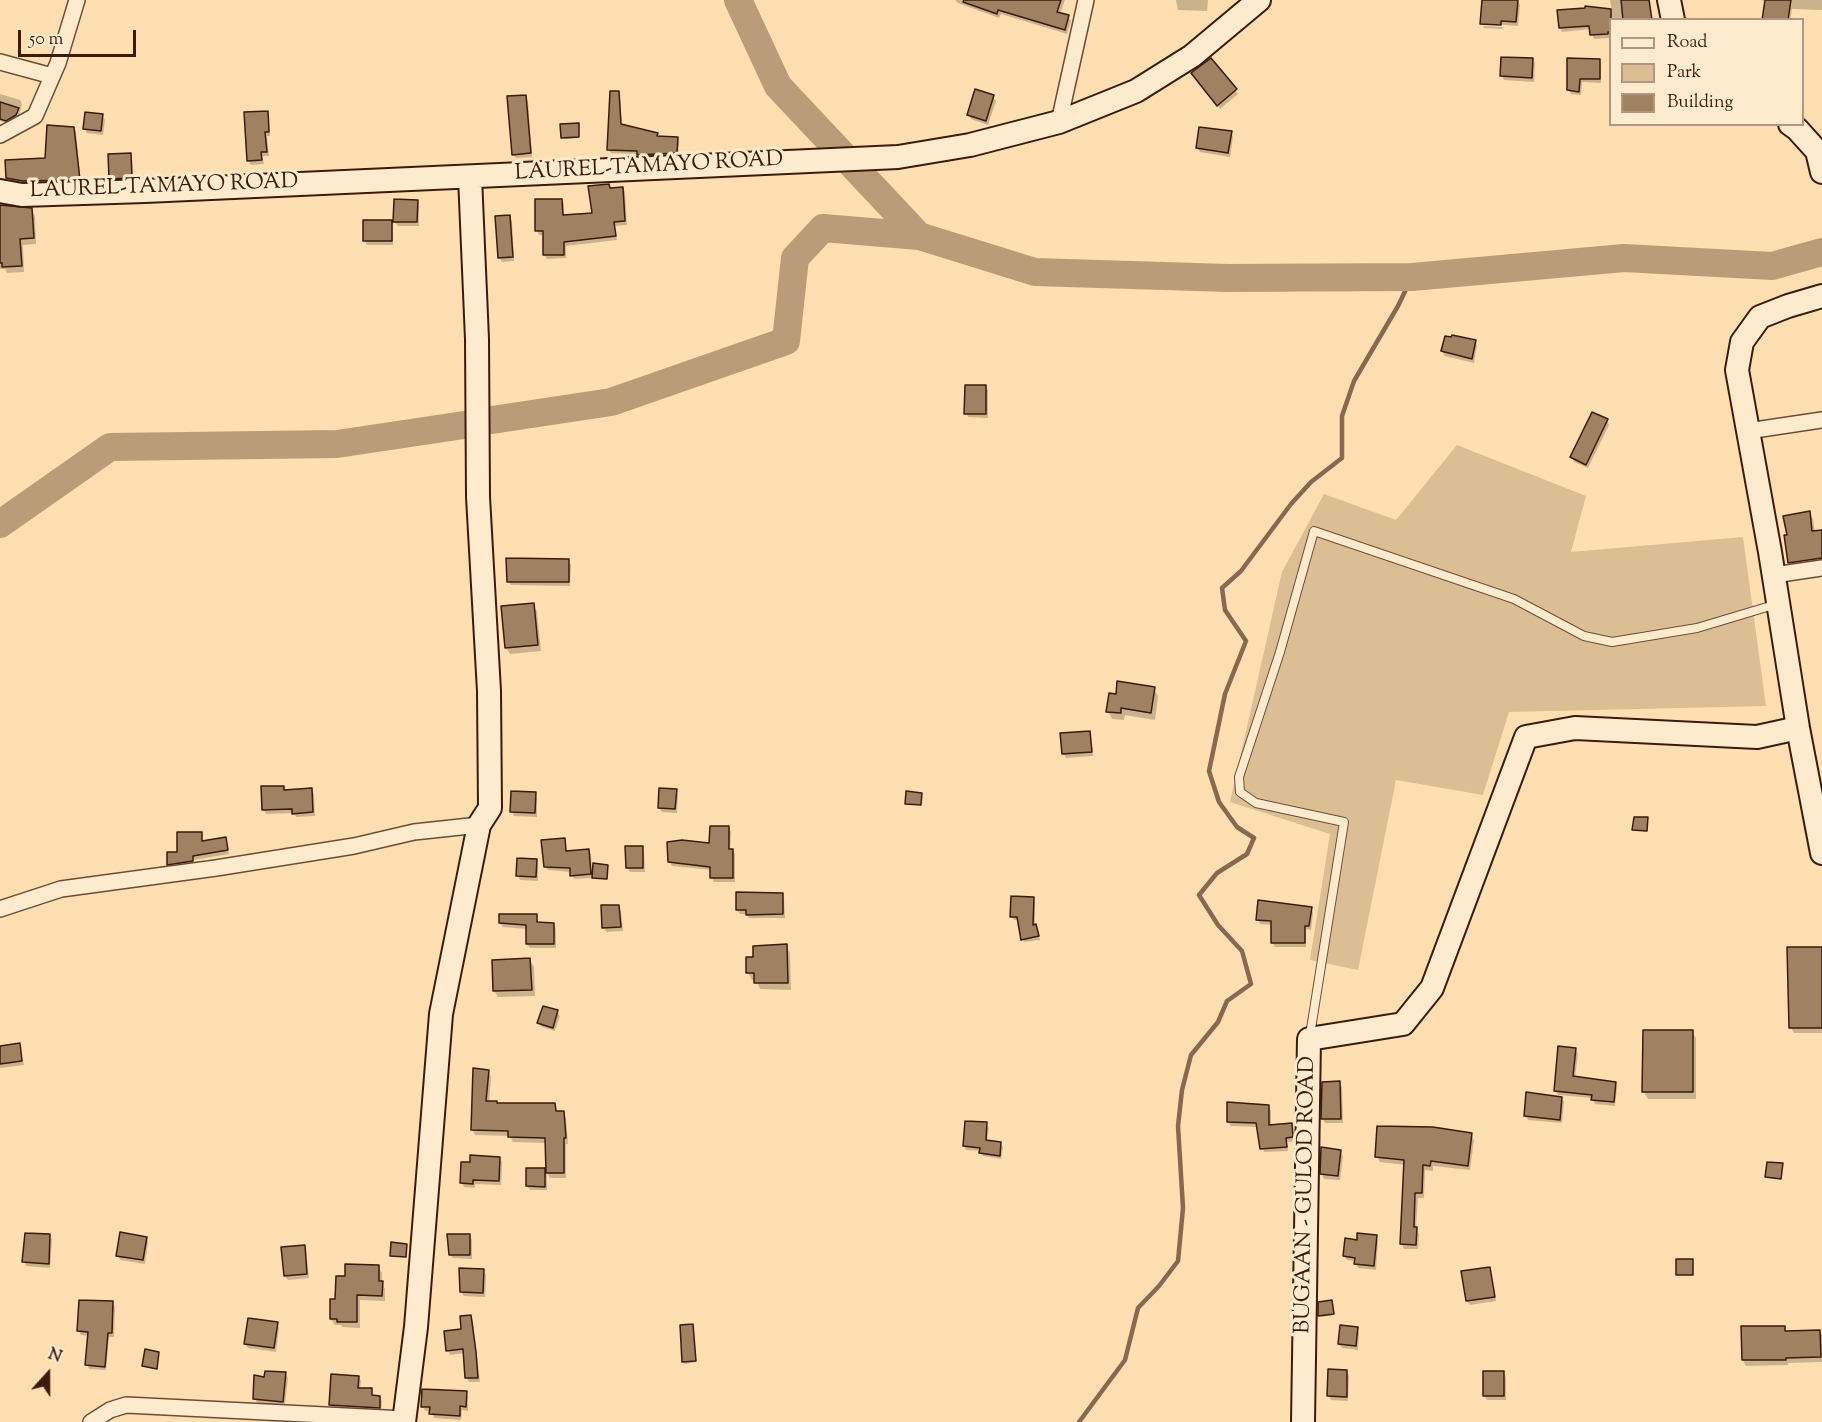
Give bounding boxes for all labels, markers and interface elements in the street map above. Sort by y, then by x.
scale bar [21,18,140,56]
legend [1609,18,1804,126]
text: 50 m [29,27,63,53]
text: Road [1667,30,1707,56]
text: Park [1667,60,1701,86]
text: Building [1667,90,1733,116]
street label: LAUREL-TAMAYO ROAD [514,148,784,188]
street label: LAUREL-TAMAYO ROAD [29,170,299,206]
street label: BUGAAN - GULOD ROAD [1291,1056,1323,1334]
north arrow [18,1344,78,1404]
text: N [45,1344,65,1370]

